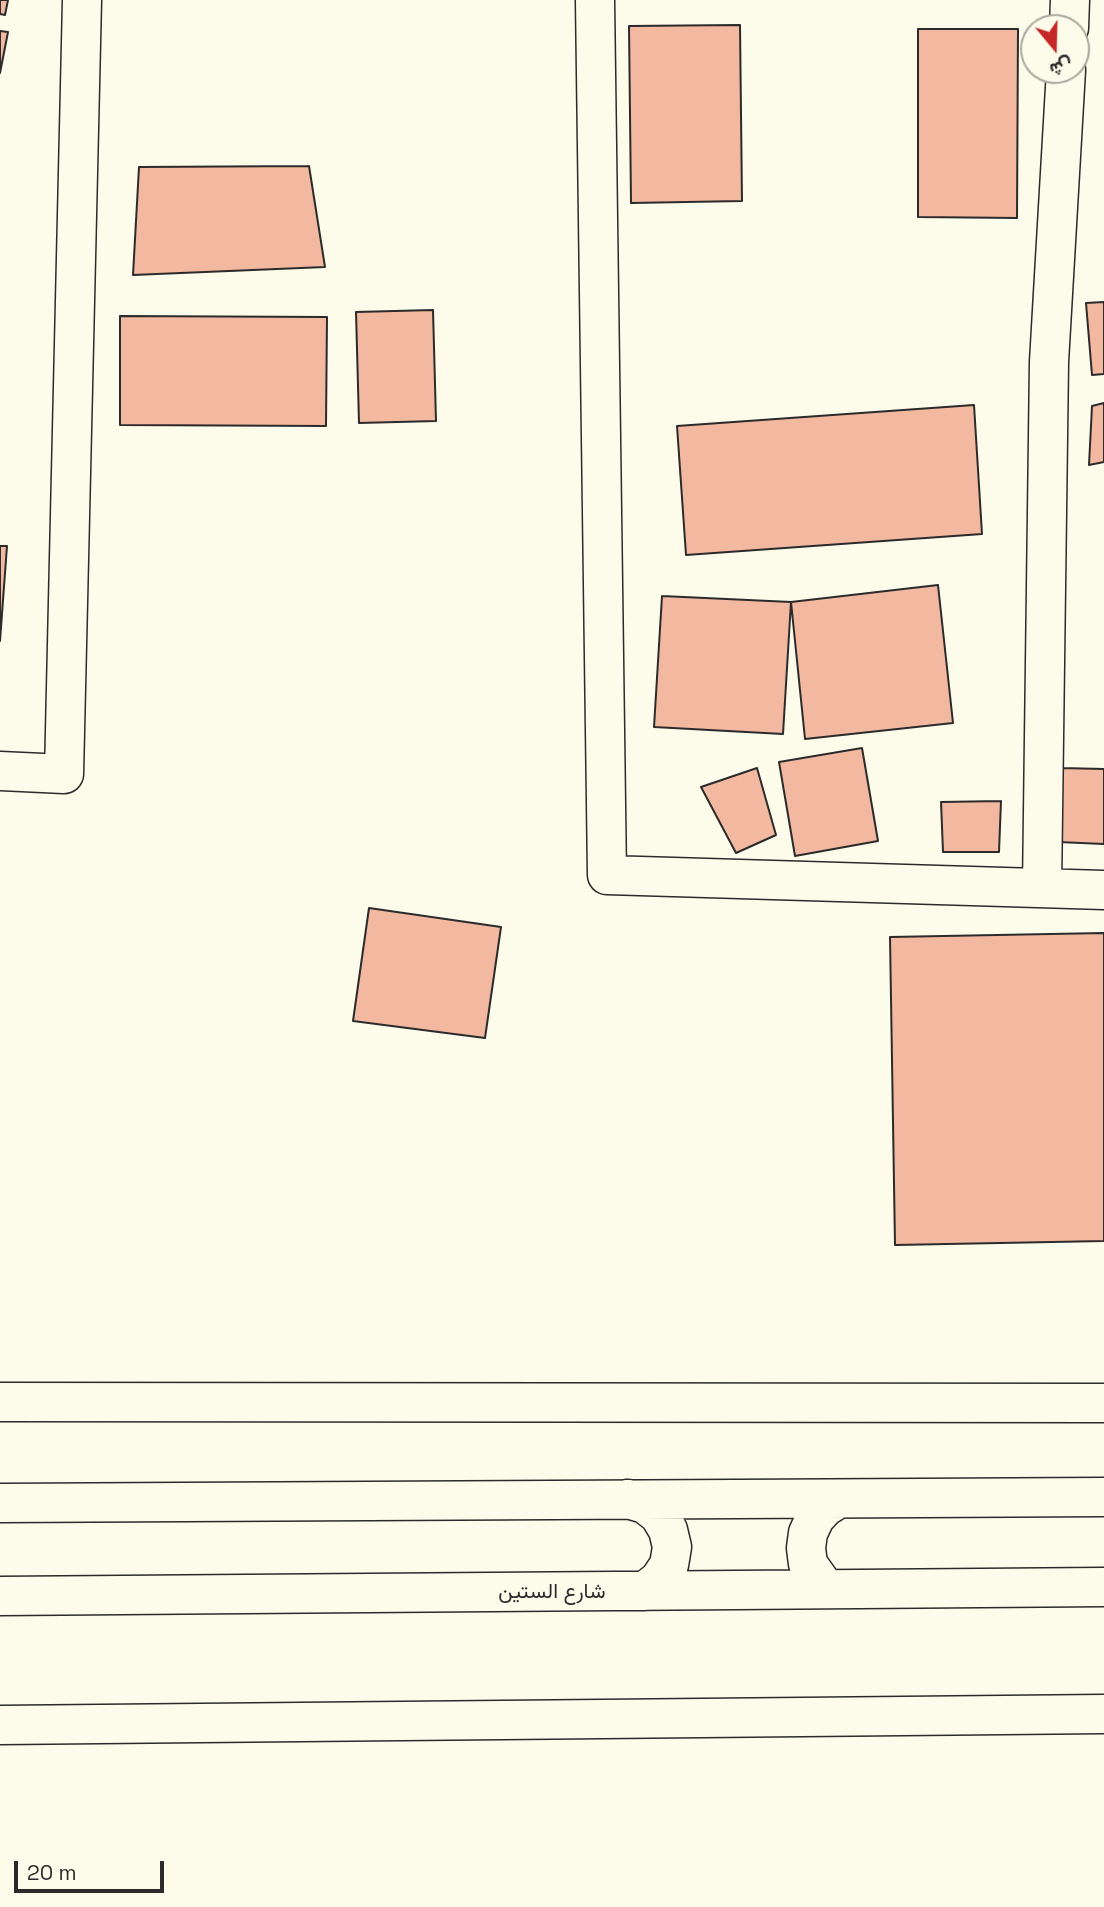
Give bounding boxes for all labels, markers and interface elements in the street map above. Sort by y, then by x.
north arrow [1020,14,1090,84]
text: ش [1046,52,1076,83]
street label: شارع الستين [498,1579,606,1605]
scale bar [18,1848,168,1892]
text: 20 m [27,1859,77,1886]

